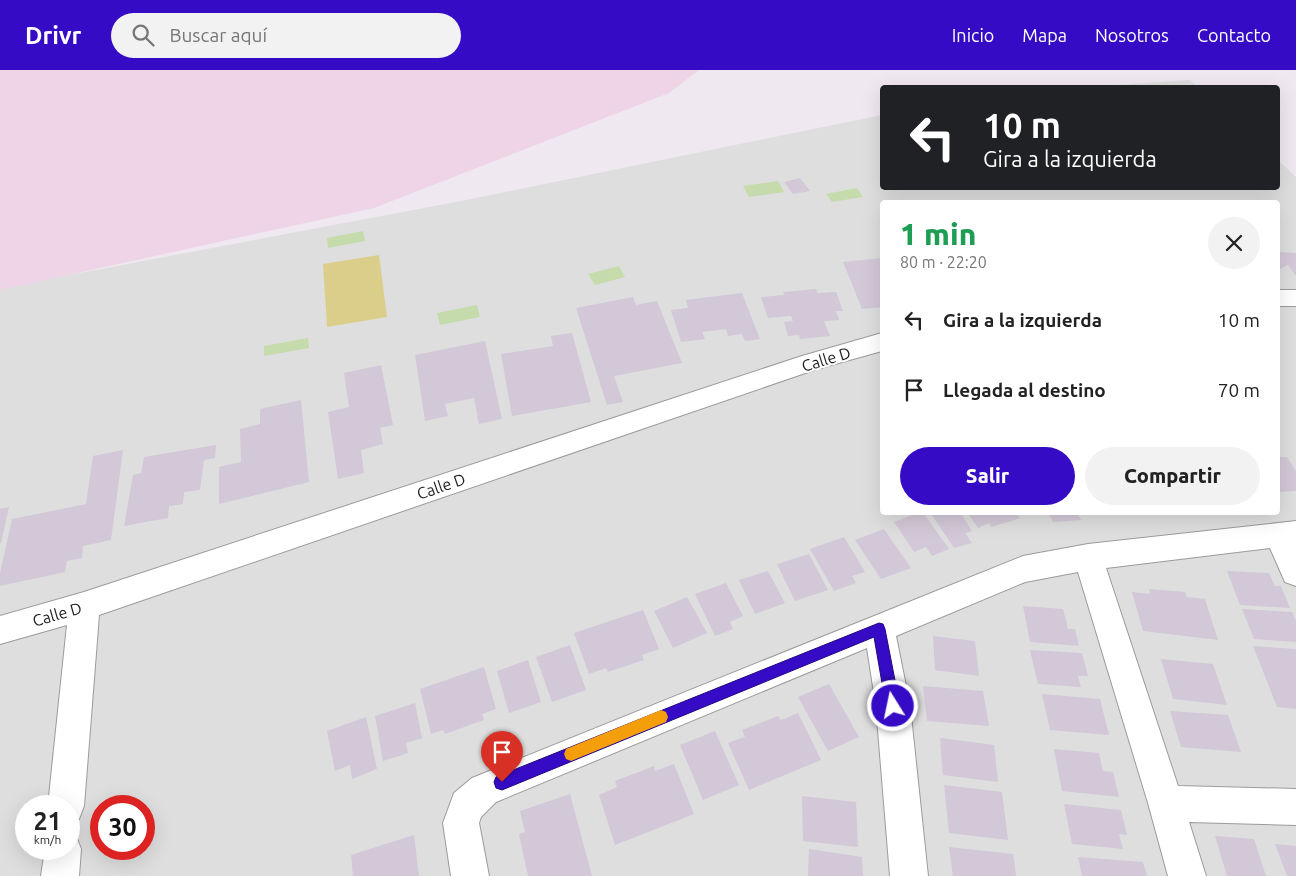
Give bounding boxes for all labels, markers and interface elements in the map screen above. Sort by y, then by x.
search box [111,13,461,58]
icon: search [129,21,157,49]
text: Drivr [25,22,81,49]
text: Buscar aquí [169,24,267,46]
text: Inicio [952,25,994,45]
text: Mapa [1022,25,1067,45]
text: Nosotros [1095,25,1169,45]
text: Contacto [1197,25,1271,45]
icon: left [900,105,965,170]
text: 10 m [983,105,1061,145]
text: Gira a la izquierda [983,146,1157,171]
text: 1 min [900,217,976,251]
button: close [1208,217,1260,269]
text: 80 m · 22:20 [900,253,987,271]
icon: left [900,306,928,334]
text: Gira a la izquierda [943,309,1102,331]
text: 10 m [1218,309,1260,331]
street label: Calle D [799,343,853,375]
icon: arrive [900,376,928,404]
text: Llegada al destino [943,379,1106,401]
text: 70 m [1218,379,1260,401]
button: Salir [900,447,1075,505]
button: Compartir [1085,447,1260,505]
street label: Calle D [414,469,468,503]
street label: Calle D [30,598,84,630]
position arrow [866,679,918,731]
pin [481,731,523,782]
icon: arrive [488,738,516,766]
speed limit sign: 30 [90,795,155,860]
text: 21 [33,807,62,835]
text: km/h [34,833,61,846]

